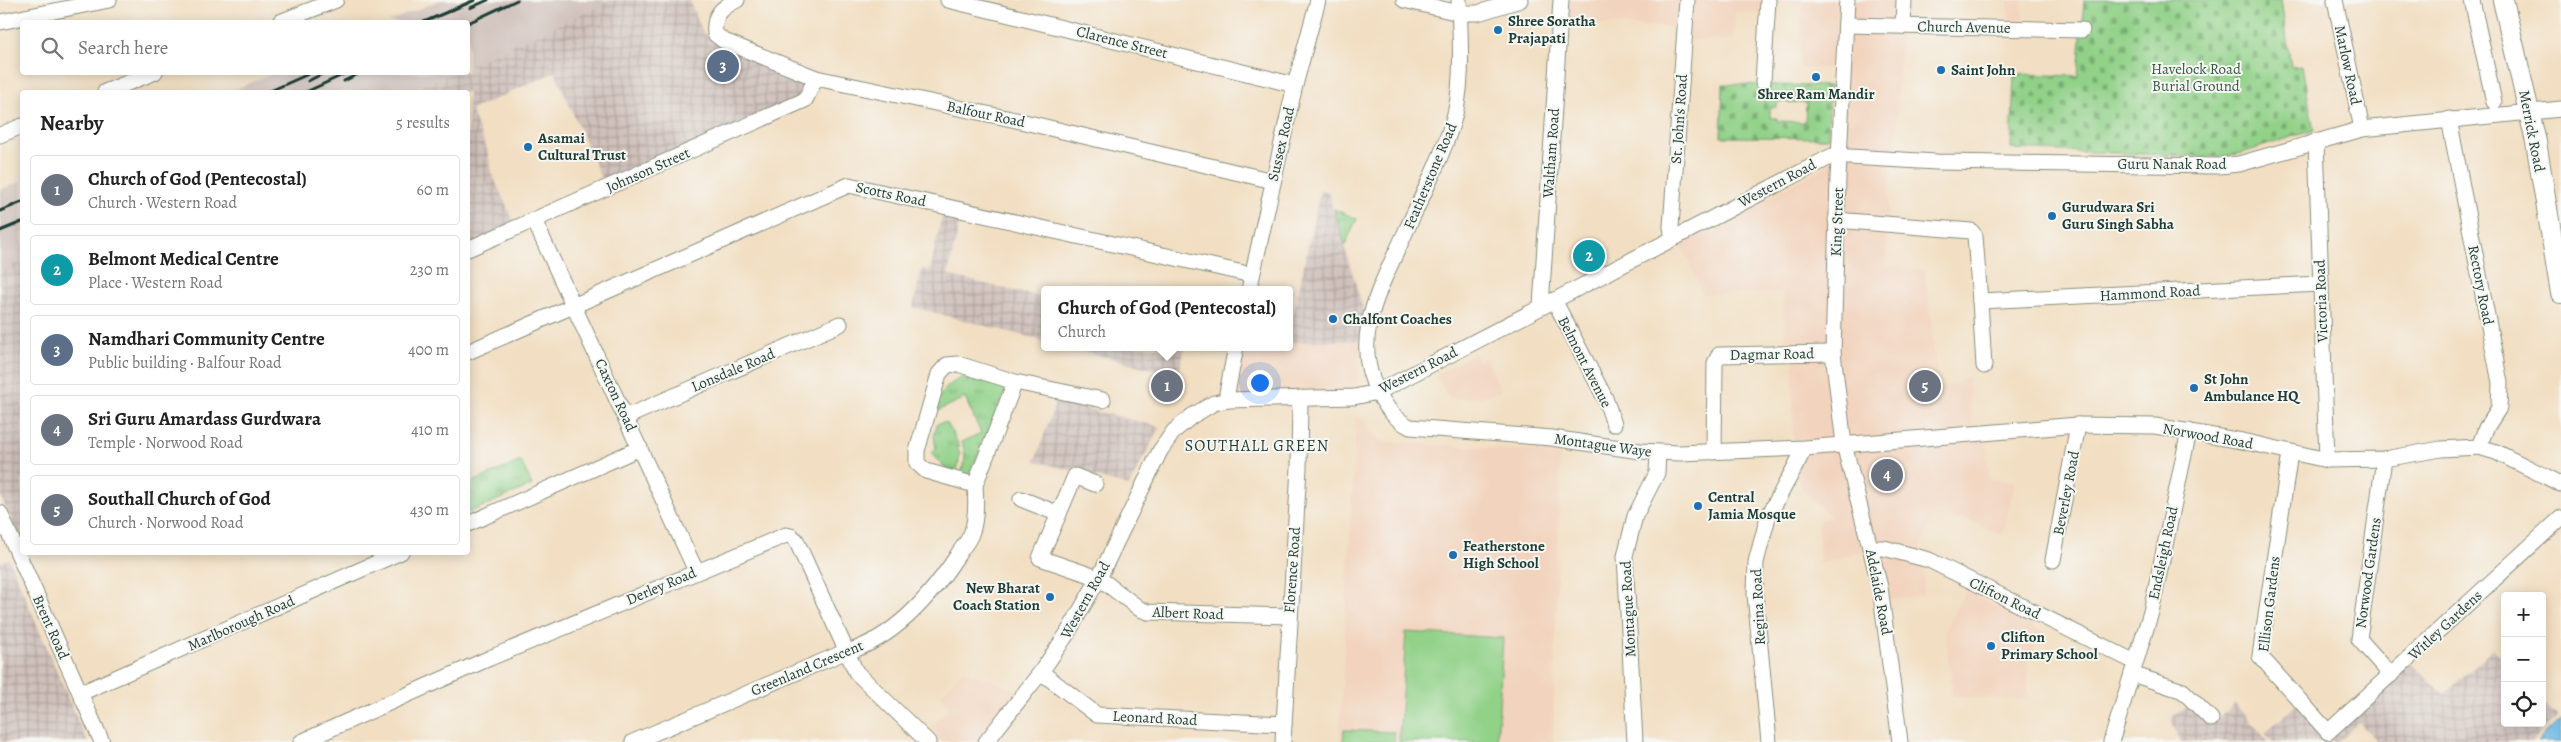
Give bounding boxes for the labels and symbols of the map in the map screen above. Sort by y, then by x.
place label: Shree Soratha Prajapati [1508,11,1597,48]
street label: Church Avenue [1917,16,2011,38]
street label: Clarence Street [1074,21,1170,63]
street label: Marlow Road [2330,23,2366,108]
marker: Shree Soratha Prajapati [1492,24,1504,36]
pin: 3 [707,47,739,85]
park label: Havelock Road Burial Ground [2151,59,2242,96]
place label: Saint John [1951,60,2016,80]
marker: Saint John [1935,64,1947,76]
marker: Shree Ram Mandir [1810,71,1822,83]
street label: St. John's Road [1666,73,1692,165]
place label: Shree Ram Mandir [1757,84,1875,104]
street label: Merrick Road [2514,88,2550,174]
street label: Balfour Road [945,96,1028,132]
street label: Sussex Road [1263,104,1299,183]
street label: Waltham Road [1538,106,1564,200]
street label: Featherstone Road [1399,119,1462,232]
place label: Asamai Cultural Trust [537,128,626,165]
marker: Asamai Cultural Trust [522,141,534,153]
street label: Johnson Street [603,143,693,197]
street label: Western Road [1734,154,1820,212]
street label: Guru Nanak Road [2118,154,2227,174]
street label: Scotts Road [854,177,929,211]
street label: King Street [1826,187,1848,257]
place label: Gurudwara Sri Guru Singh Sabha [2062,197,2175,234]
marker: Gurudwara Sri Guru Singh Sabha [2046,210,2058,222]
pin: 2 [1573,237,1605,275]
street label: Rectory Road [2463,243,2499,328]
street label: Victoria Road [2310,258,2332,344]
street label: Hammond Road [2099,280,2202,306]
place label: Chalfont Coaches [1343,309,1452,329]
marker: Chalfont Coaches [1327,313,1339,325]
street label: Belmont Avenue [1553,313,1617,411]
street label: Western Road [1374,341,1461,399]
street label: Lonsdale Road [688,343,779,397]
street label: Dagmar Road [1730,343,1815,365]
street label: Caxton Road [590,355,642,436]
pin: 1 [1151,367,1183,405]
pin: 5 [1909,367,1941,405]
place label: St John Ambulance HQ [2203,369,2301,406]
your location [1247,370,1273,396]
marker: St John Ambulance HQ [2188,382,2200,394]
street label: Norwood Road [2161,418,2256,454]
street label: Montague Waye [1553,428,1653,462]
district label: SOUTHALL GREEN [1185,435,1329,457]
street label: Beverley Road [2048,448,2084,537]
pin: 4 [1871,456,1903,494]
place label: Central Jamia Mosque [1708,487,1796,524]
marker: Central Jamia Mosque [1692,500,1704,512]
street label: Endsleigh Road [2143,504,2183,602]
street label: Norwood Gardens [2350,516,2386,630]
street label: Florence Road [1279,525,1305,614]
place label: Featherstone High School [1463,536,1545,573]
street label: Adelaide Road [1861,546,1897,638]
marker: Featherstone High School [1447,549,1459,561]
street label: Ellison Gardens [2253,555,2285,653]
street label: Western Road [1055,557,1115,643]
street label: Montague Road [1615,559,1641,658]
street label: Derley Road [623,562,700,610]
street label: Regina Road [1746,567,1770,646]
street label: Clifton Road [1966,572,2045,624]
place label: New Bharat Coach Station [953,578,1041,615]
street label: Witley Gardens [2403,586,2486,665]
street label: Marlborough Road [184,590,298,656]
marker: New Bharat Coach Station [1044,591,1056,603]
street label: Brent Road [28,592,74,663]
street label: Albert Road [1151,602,1225,624]
place label: Clifton Primary School [2001,627,2098,664]
street label: Greenland Crescent [748,635,866,701]
marker: Clifton Primary School [1985,640,1997,652]
street label: Leonard Road [1112,706,1199,730]

